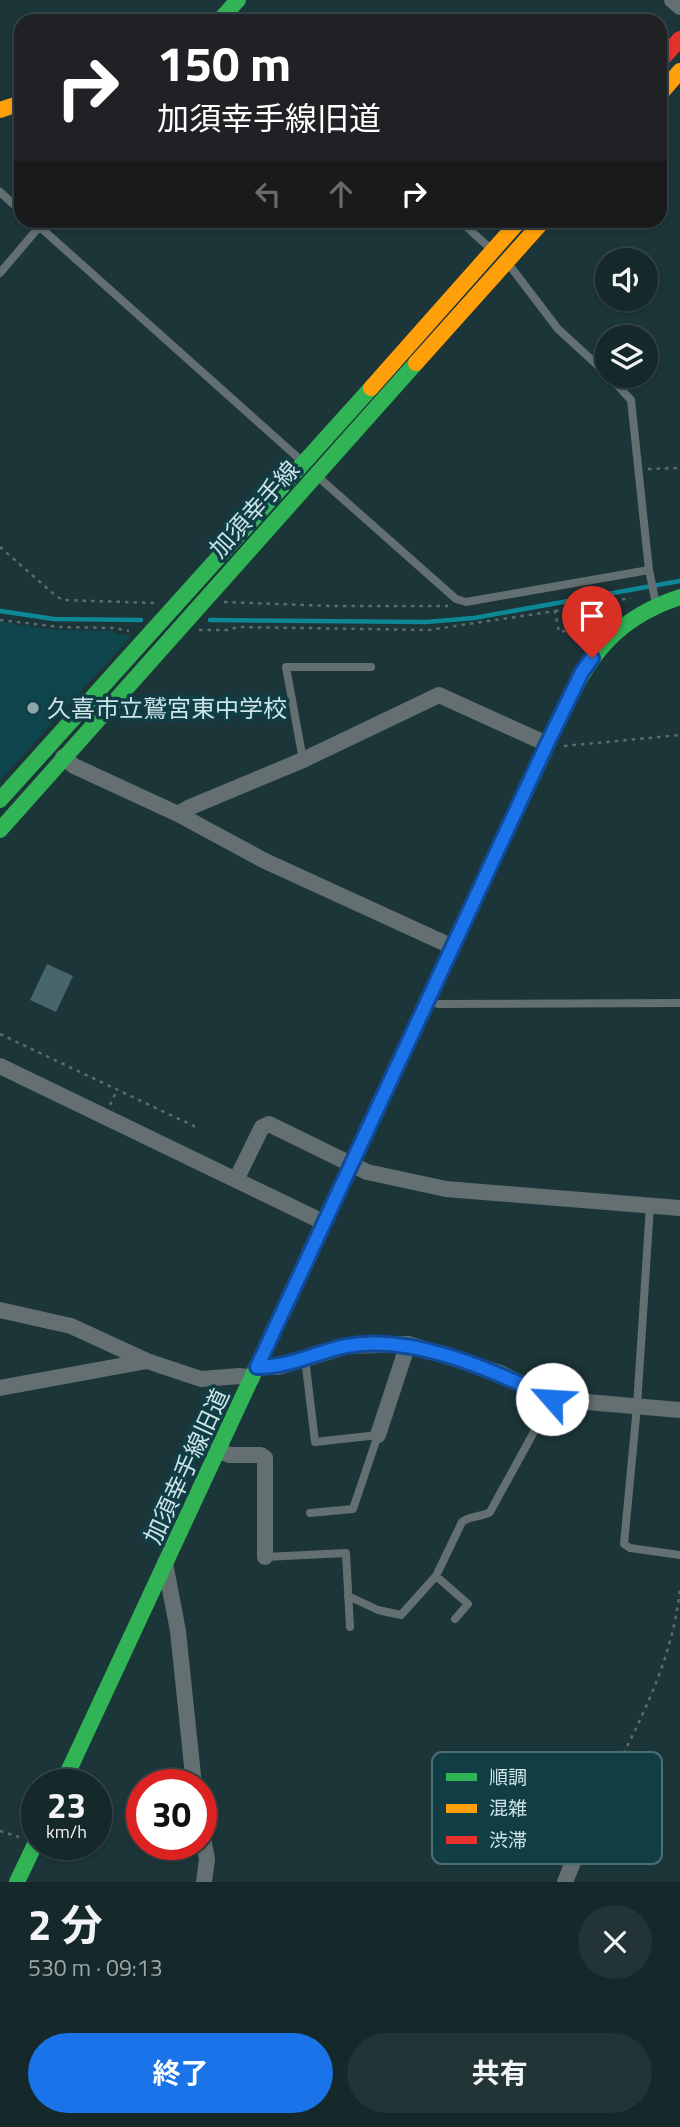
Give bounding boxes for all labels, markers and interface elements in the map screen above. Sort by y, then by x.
text: 150 m [157,25,291,100]
icon: right [42,42,133,133]
text: 加須幸手線旧道 [157,94,381,142]
icon: left [249,175,287,213]
icon: ahead [322,175,360,213]
icon: right [395,175,433,213]
map controls [595,248,658,388]
button: sound [595,248,658,311]
button: layers [595,325,658,388]
street label: 加須幸手線 [200,452,308,566]
pin [562,586,622,658]
icon: arrive [573,597,611,635]
place label: 久喜市立鷲宮東中学校 [47,690,287,726]
marker: 久喜市立鷲宮東中学校 [25,700,41,716]
position arrow [515,1362,589,1436]
street label: 加須幸手線旧道 [134,1382,238,1550]
legend [432,1752,662,1864]
text: 順調 [489,1762,527,1791]
speed limit sign: 30 [126,1769,217,1860]
text: 23 [47,1778,86,1832]
text: 混雑 [489,1793,527,1822]
text: km/h [46,1818,87,1845]
text: 渋滞 [489,1825,527,1854]
text: 2 分 [28,1892,103,1956]
button: close [578,1905,652,1979]
text: 530 m · 09:13 [28,1950,163,1985]
button: 終了 [28,2033,333,2113]
button: 共有 [347,2033,652,2113]

